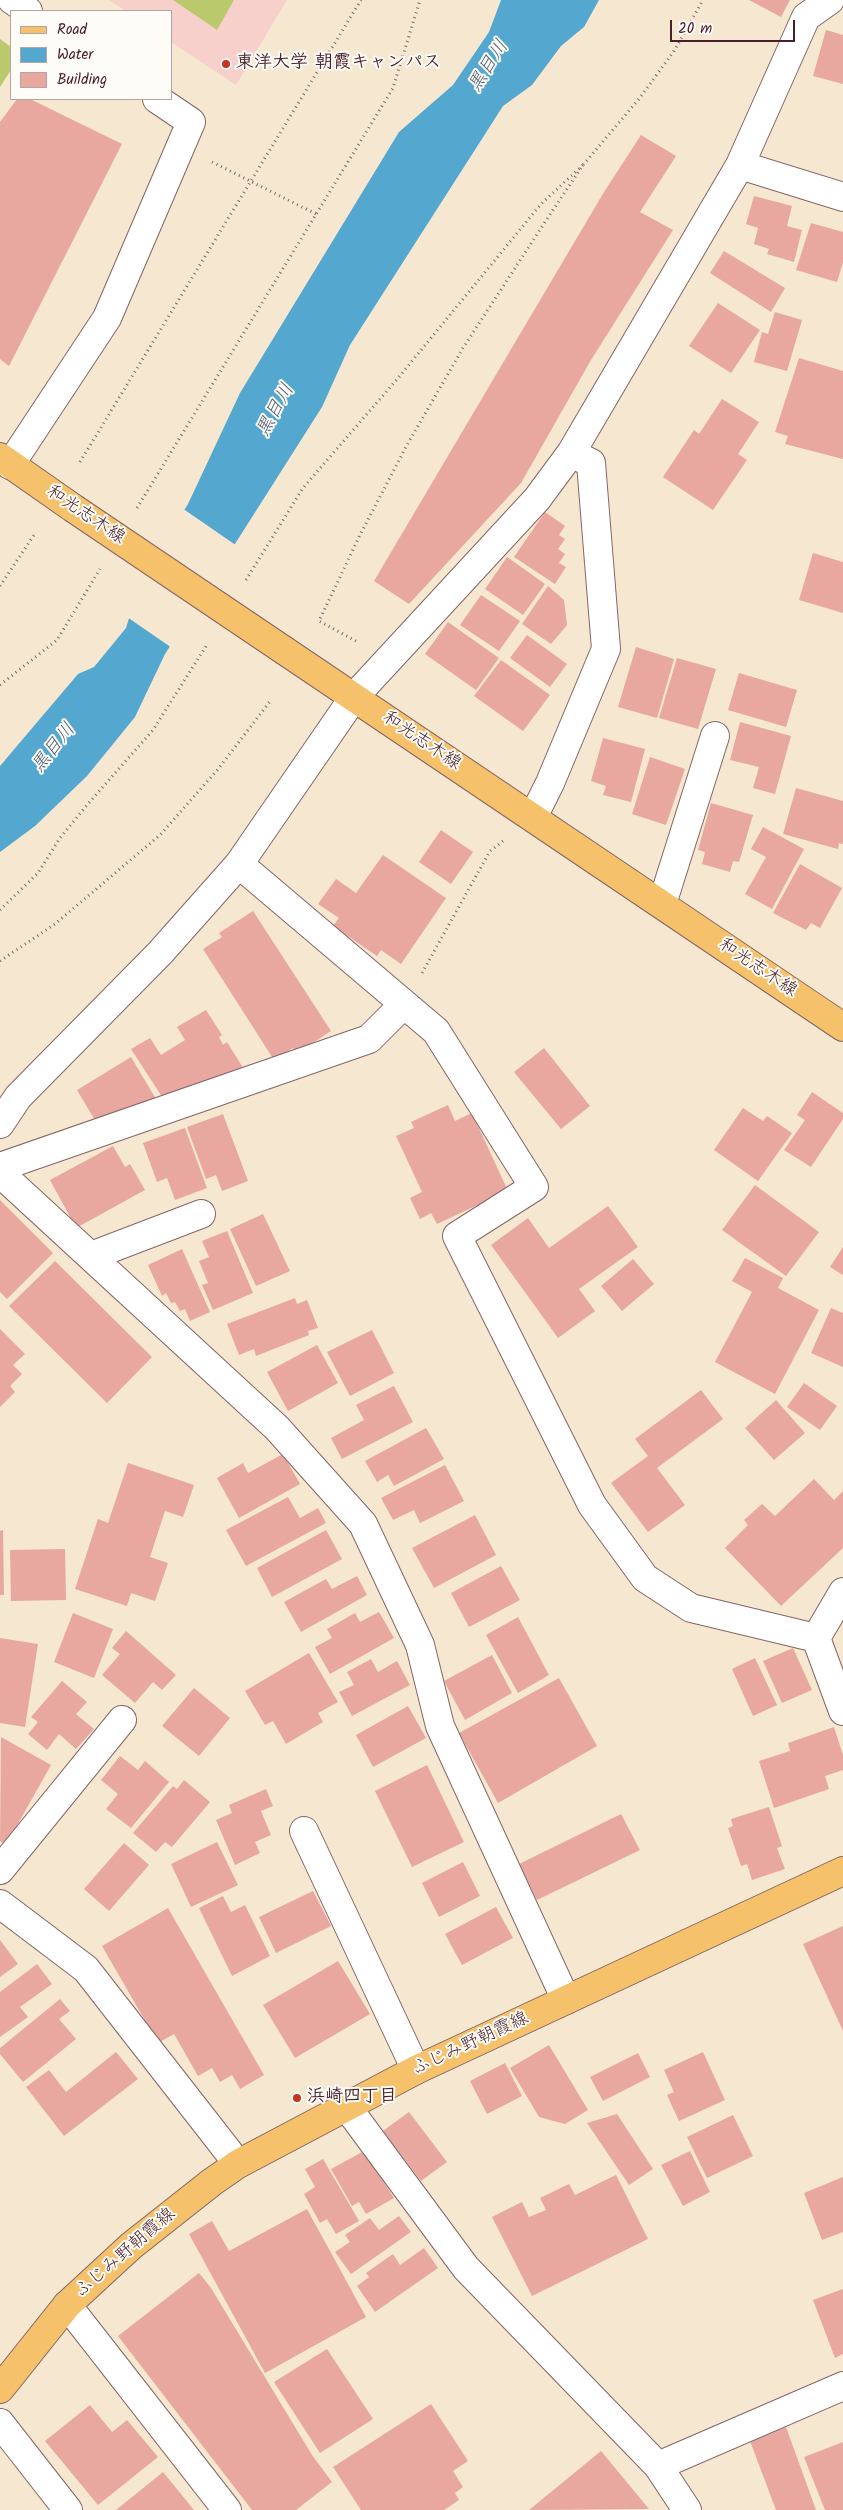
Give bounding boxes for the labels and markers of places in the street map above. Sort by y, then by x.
place label: 東洋大学 朝霞キャンパス [236,53,441,75]
marker: 東洋大学 朝霞キャンパス [220,58,232,70]
place label: 浜崎四丁目 [307,2087,397,2109]
marker: 浜崎四丁目 [291,2092,303,2104]

